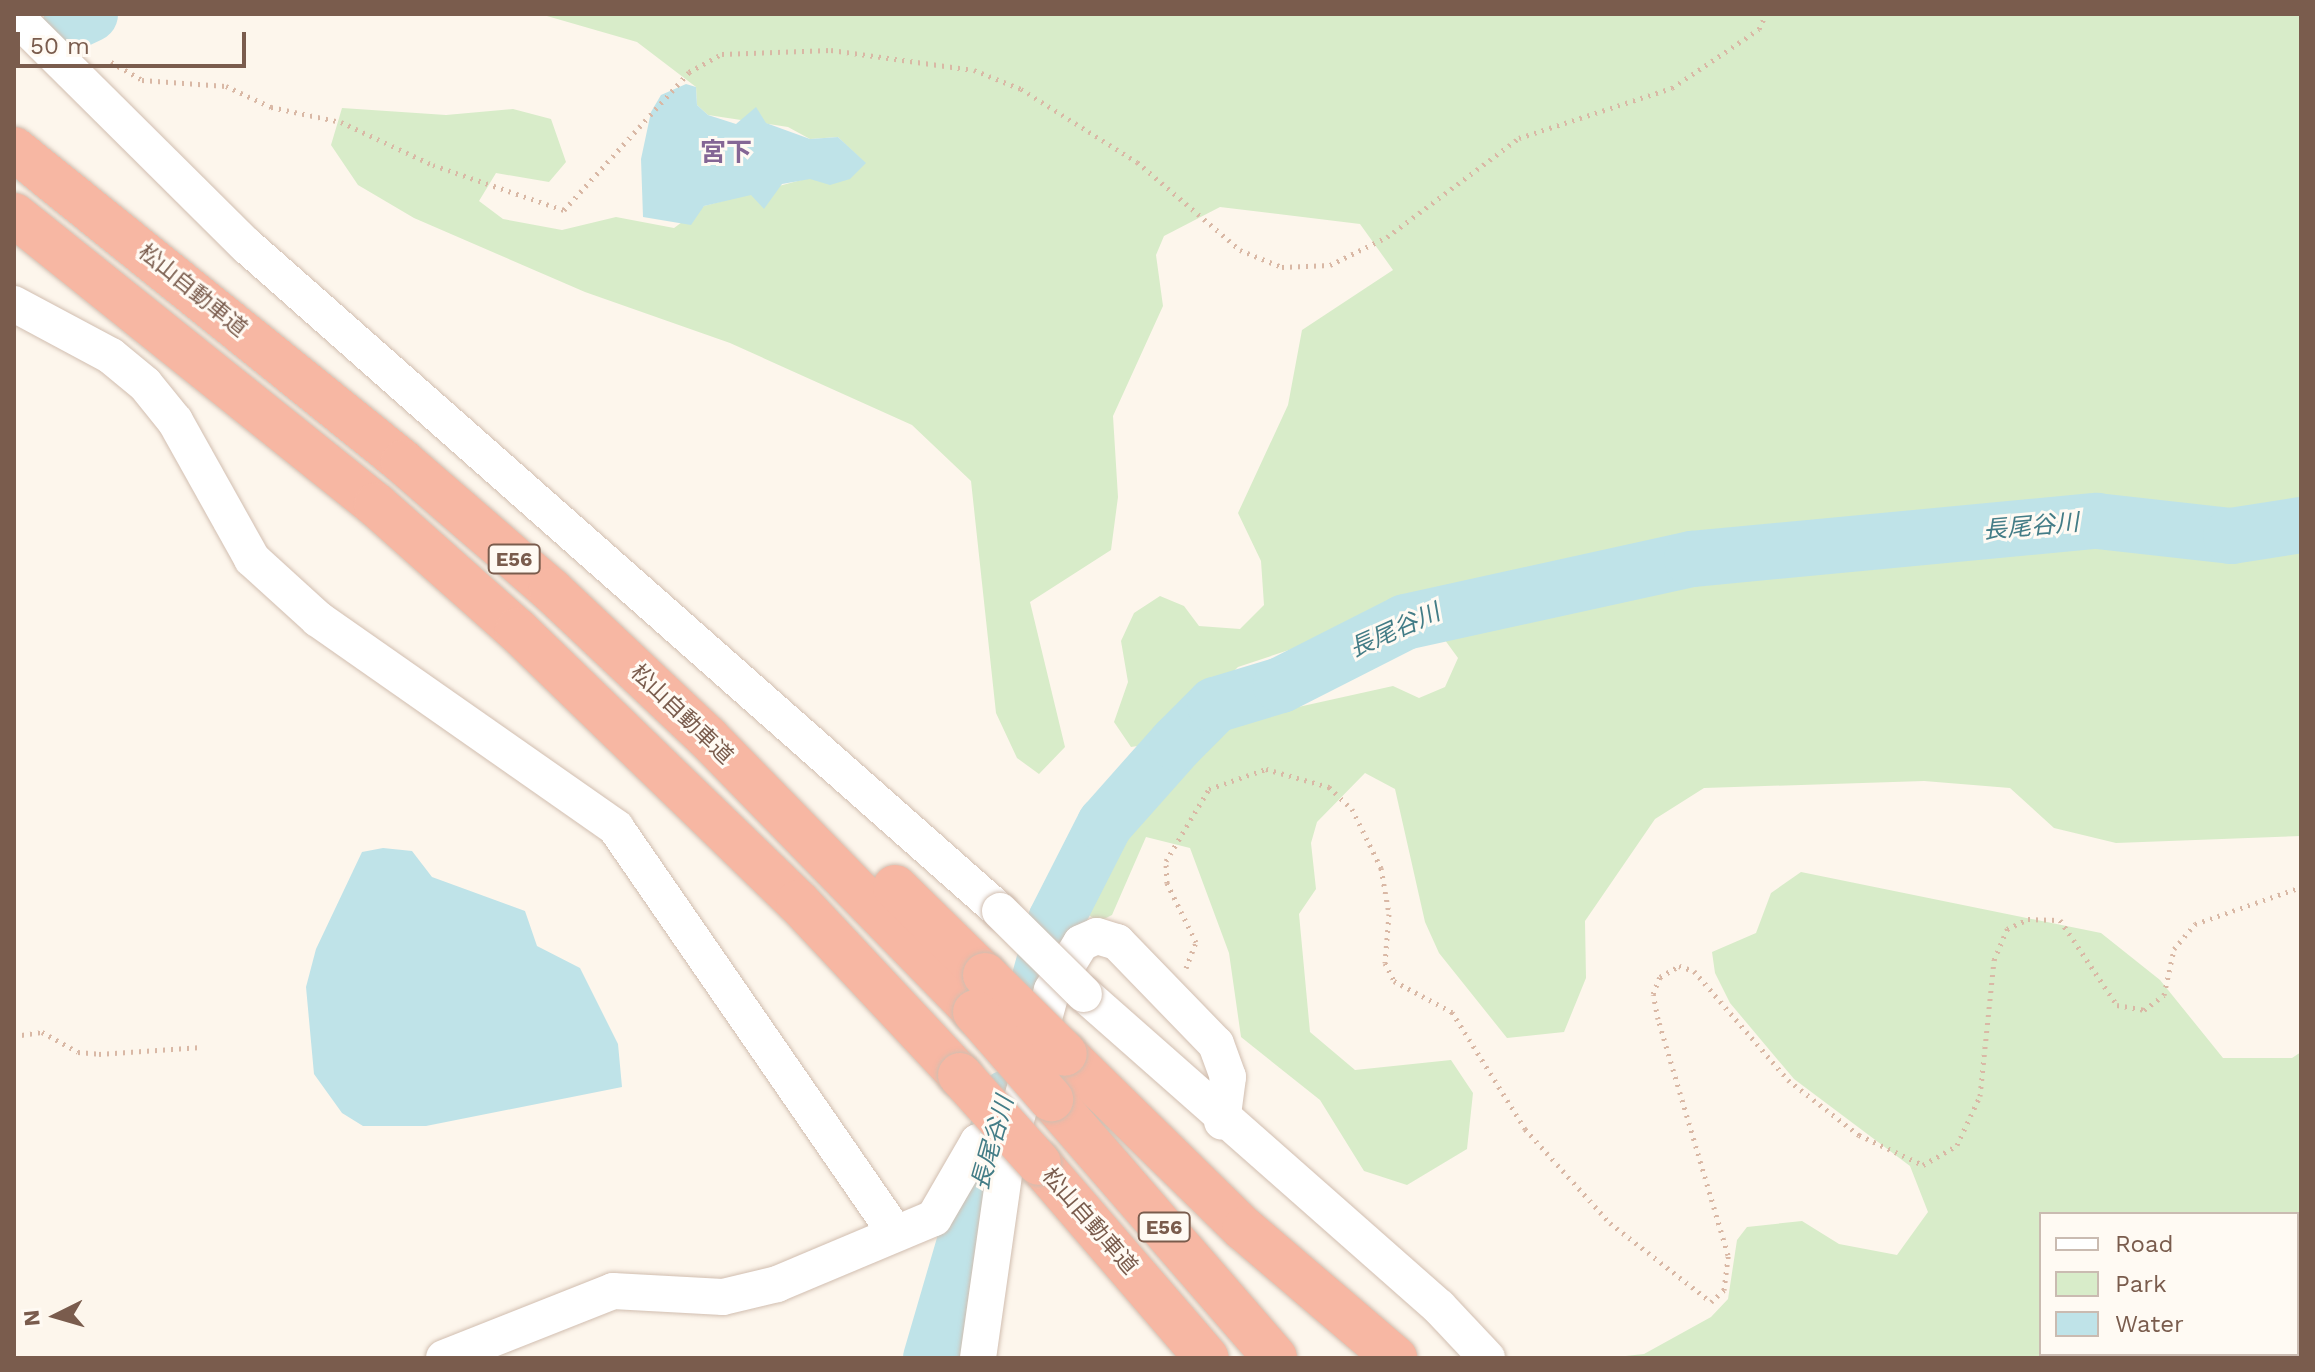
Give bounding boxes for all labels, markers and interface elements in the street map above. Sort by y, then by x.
scale bar [20,16,250,66]
text: 50 m [30,32,90,60]
district label: 宮下 [700,137,752,169]
street label: 松山自動車道 [133,238,253,342]
water label: 長尾谷川 [1982,508,2080,546]
road number: E56 [486,543,542,575]
water label: 長尾谷川 [1345,598,1445,664]
street label: 松山自動車道 [625,659,739,769]
water label: 長尾谷川 [966,1093,1020,1193]
street label: 松山自動車道 [1037,1163,1143,1279]
road number: E56 [1136,1211,1192,1243]
legend [2039,1212,2299,1356]
text: Road [2115,1230,2174,1258]
text: Park [2115,1270,2167,1298]
north arrow [16,1276,96,1356]
text: N [18,1309,45,1327]
text: Water [2115,1310,2184,1338]

